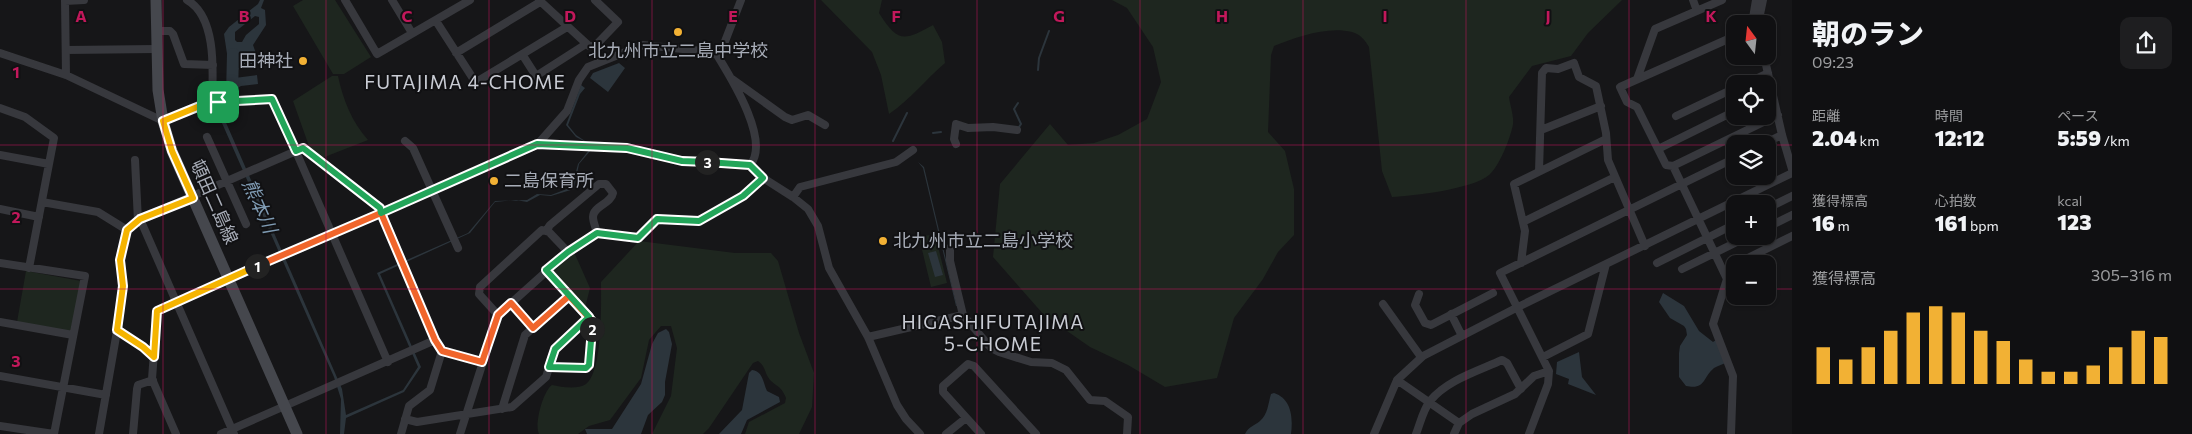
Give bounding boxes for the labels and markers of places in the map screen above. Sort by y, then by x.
marker: 北九州市立二島中学校 [672,26,684,38]
place label: 北九州市立二島中学校 [588,39,768,61]
place label: 田神社 [239,49,293,71]
marker: 田神社 [297,55,309,67]
pin [197,81,239,123]
pin: 3 [694,150,720,174]
place label: 二島保育所 [504,169,594,191]
marker: 二島保育所 [488,175,500,187]
place label: 北九州市立二島小学校 [893,229,1073,251]
marker: 北九州市立二島小学校 [877,235,889,247]
pin: 1 [244,254,270,278]
pin: 2 [580,316,604,342]

